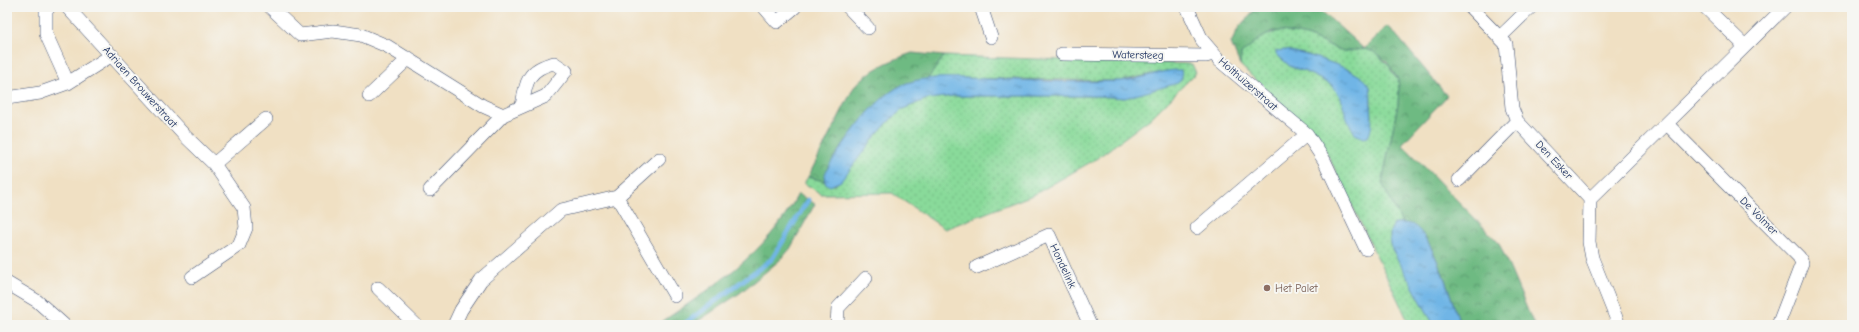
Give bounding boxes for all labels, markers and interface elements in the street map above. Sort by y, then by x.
street label: Adriaen Brouwerstraat [100,44,181,131]
street label: Watersteeg [1112,48,1164,62]
street label: Holthuizerstraat [1216,55,1281,114]
street label: Den Esker [1533,138,1576,183]
street label: De Volmer [1737,194,1781,238]
street label: Hondelink [1047,242,1079,291]
place label: Het Palet [1275,282,1319,295]
marker: Het Palet [1262,283,1272,293]

